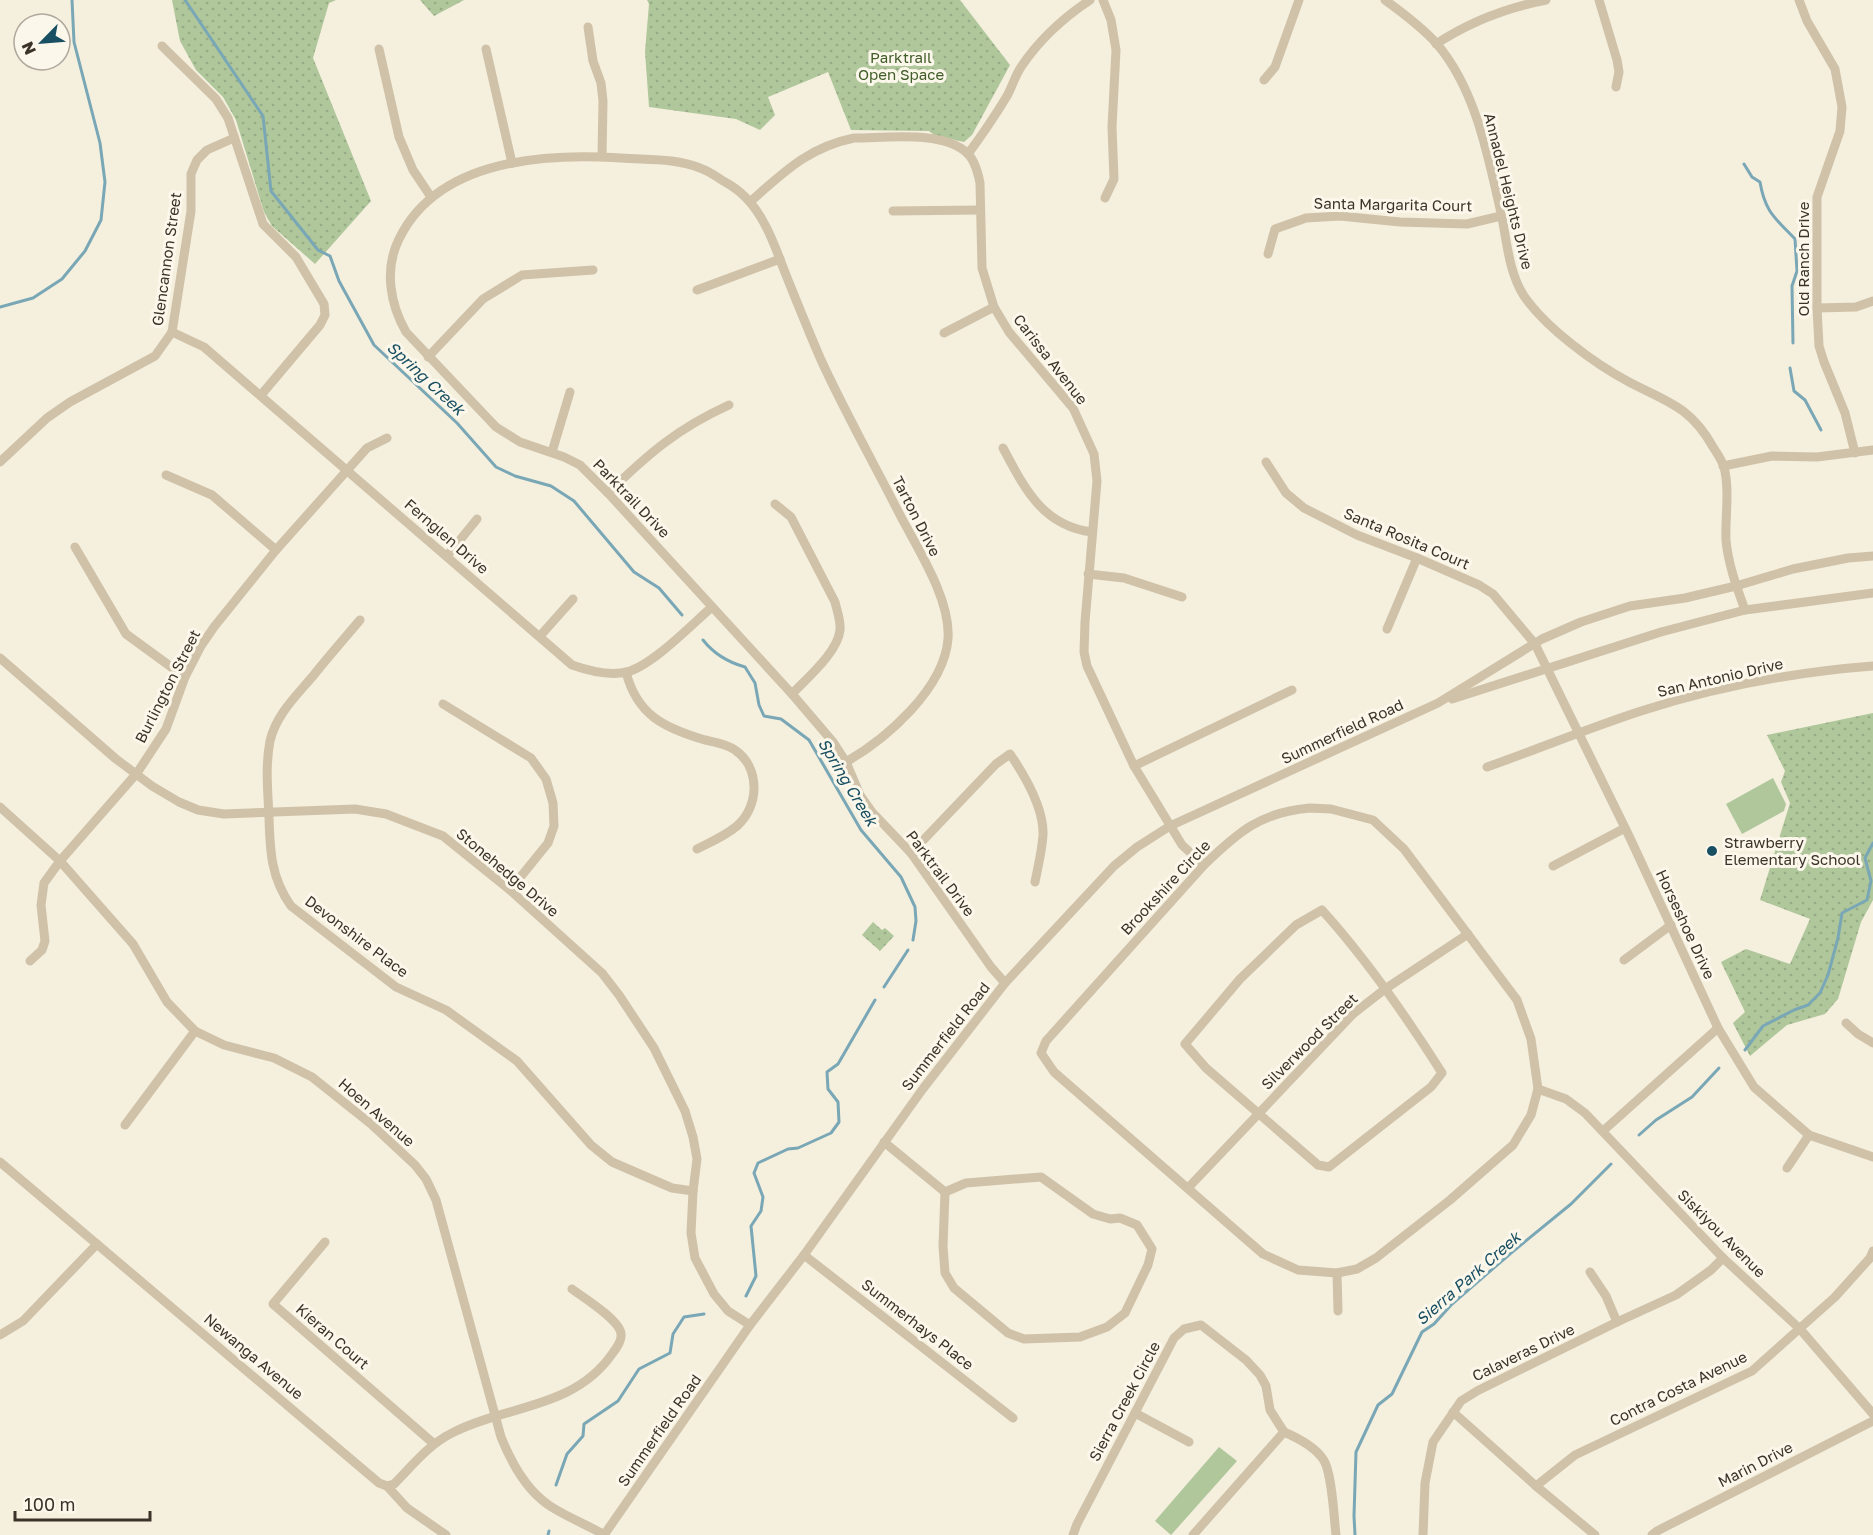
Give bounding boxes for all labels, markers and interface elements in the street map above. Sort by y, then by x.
north arrow [12,12,72,72]
text: N [17,39,40,58]
park label: Parktrail Open Space [858,48,944,83]
street label: Annadel Heights Drive [1481,111,1537,271]
street label: Glencannon Street [148,191,184,327]
street label: Santa Margarita Court [1314,194,1472,214]
street label: Old Ranch Drive [1794,201,1812,316]
street label: Carissa Avenue [1010,310,1092,408]
water label: Spring Creek [383,337,470,420]
street label: Parktrail Drive [590,455,674,541]
street label: Tarton Drive [889,473,945,559]
street label: Fernglen Drive [401,495,493,578]
street label: Santa Rosita Court [1341,503,1473,573]
street label: Burlington Street [131,626,203,746]
street label: San Antonio Drive [1655,654,1785,700]
street label: Summerfield Road [1278,695,1406,767]
water label: Spring Creek [814,734,883,831]
street label: Stonehedge Drive [453,824,563,920]
street label: Parktrail Drive [903,827,979,920]
place label: Strawberry Elementary School [1724,833,1860,868]
street label: Brookshire Circle [1116,836,1214,938]
marker: Strawberry Elementary School [1705,844,1719,858]
street label: Horseshoe Drive [1653,866,1719,982]
street label: Devonshire Place [302,891,412,981]
street label: Summerfield Road [897,978,993,1094]
street label: Silverwood Street [1257,989,1361,1093]
street label: Hoen Avenue [335,1074,419,1150]
street label: Siskiyou Avenue [1674,1185,1770,1281]
water label: Sierra Park Creek [1411,1226,1526,1329]
street label: Summerhays Place [858,1275,978,1374]
street label: Kieran Court [293,1299,373,1373]
street label: Newanga Avenue [201,1309,307,1403]
street label: Calaveras Drive [1469,1319,1577,1385]
street label: Sierra Creek Circle [1085,1338,1163,1464]
street label: Contra Costa Avenue [1606,1347,1750,1429]
street label: Summerfield Road [614,1371,704,1489]
street label: Marin Drive [1715,1437,1796,1490]
scale bar [15,1484,150,1522]
text: 100 m [24,1493,75,1515]

